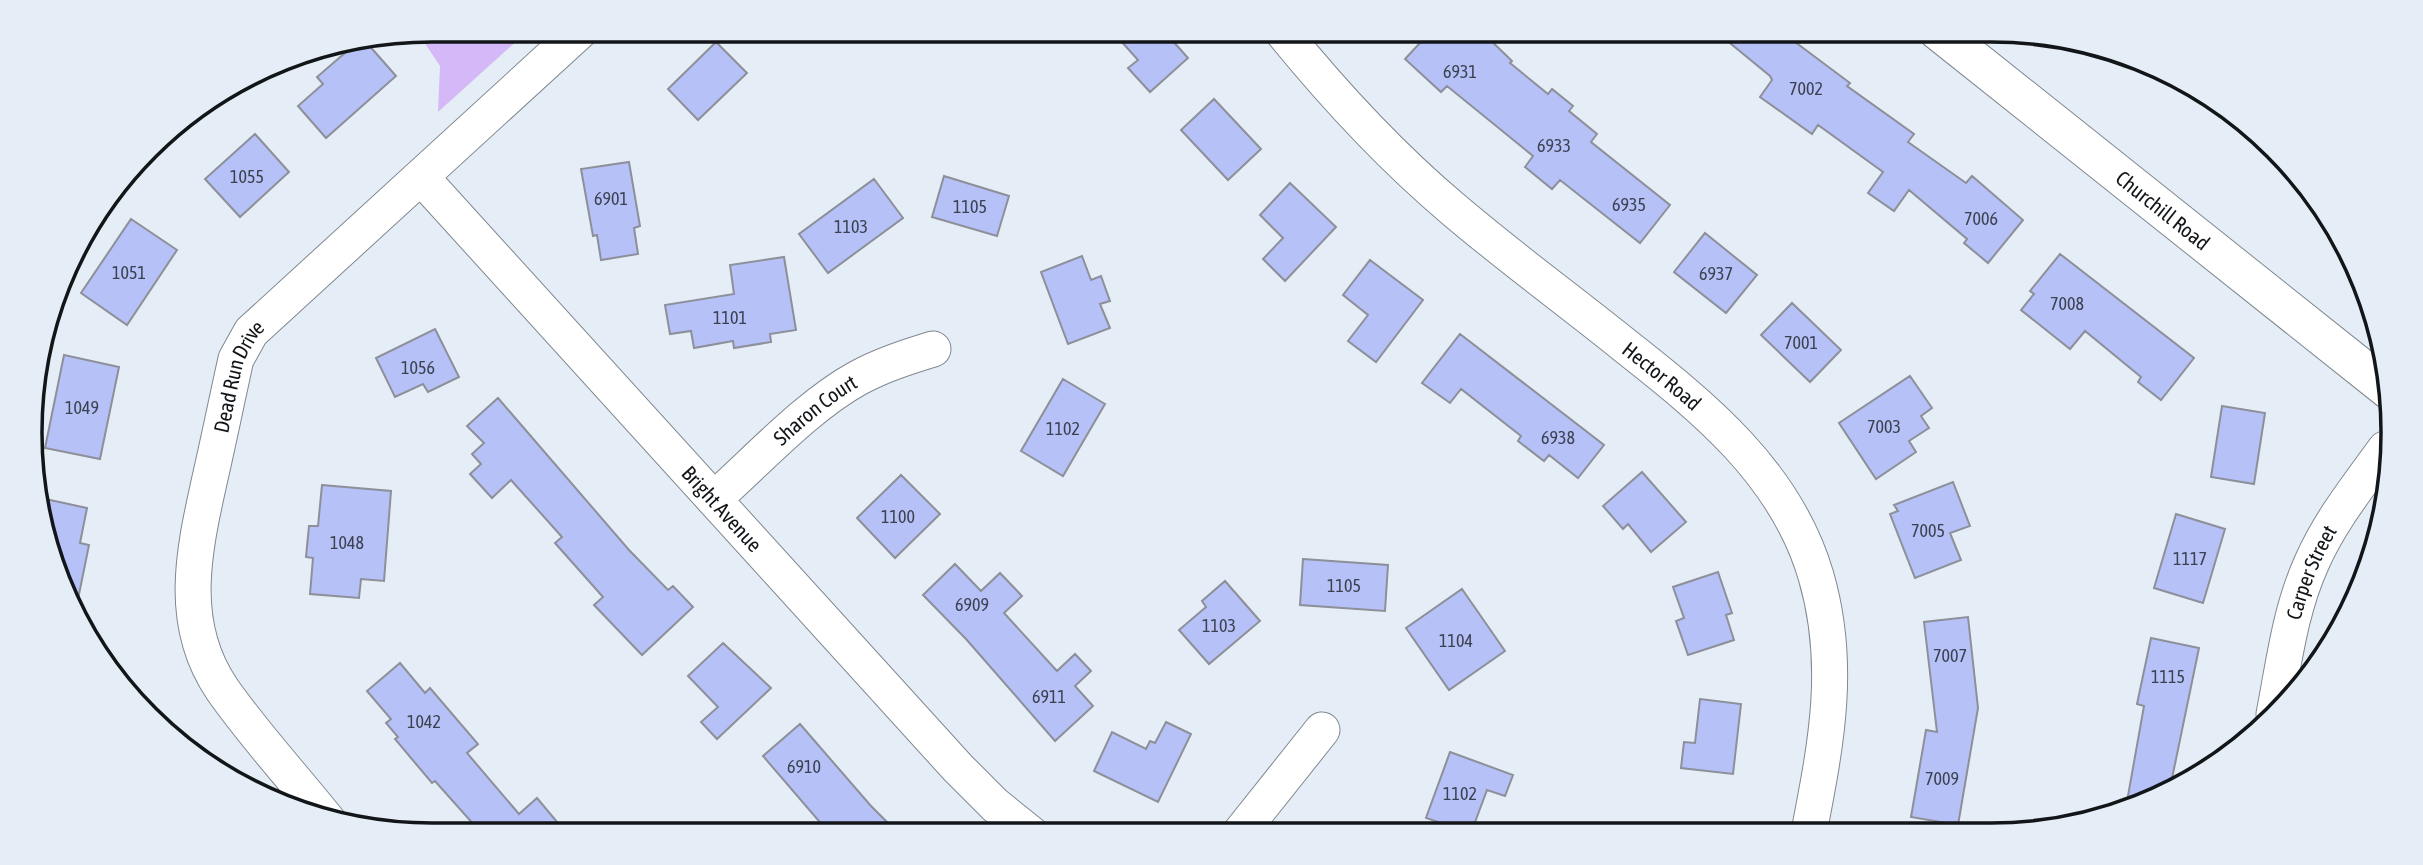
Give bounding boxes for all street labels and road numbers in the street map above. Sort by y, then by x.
street label: Churchill Road [2111,165,2215,255]
street label: Dead Run Drive [208,315,268,435]
street label: Hector Road [1618,337,1706,415]
street label: Sharon Court [768,369,861,450]
street label: Bright Avenue [677,461,767,556]
street label: Carper Street [2281,520,2341,622]

